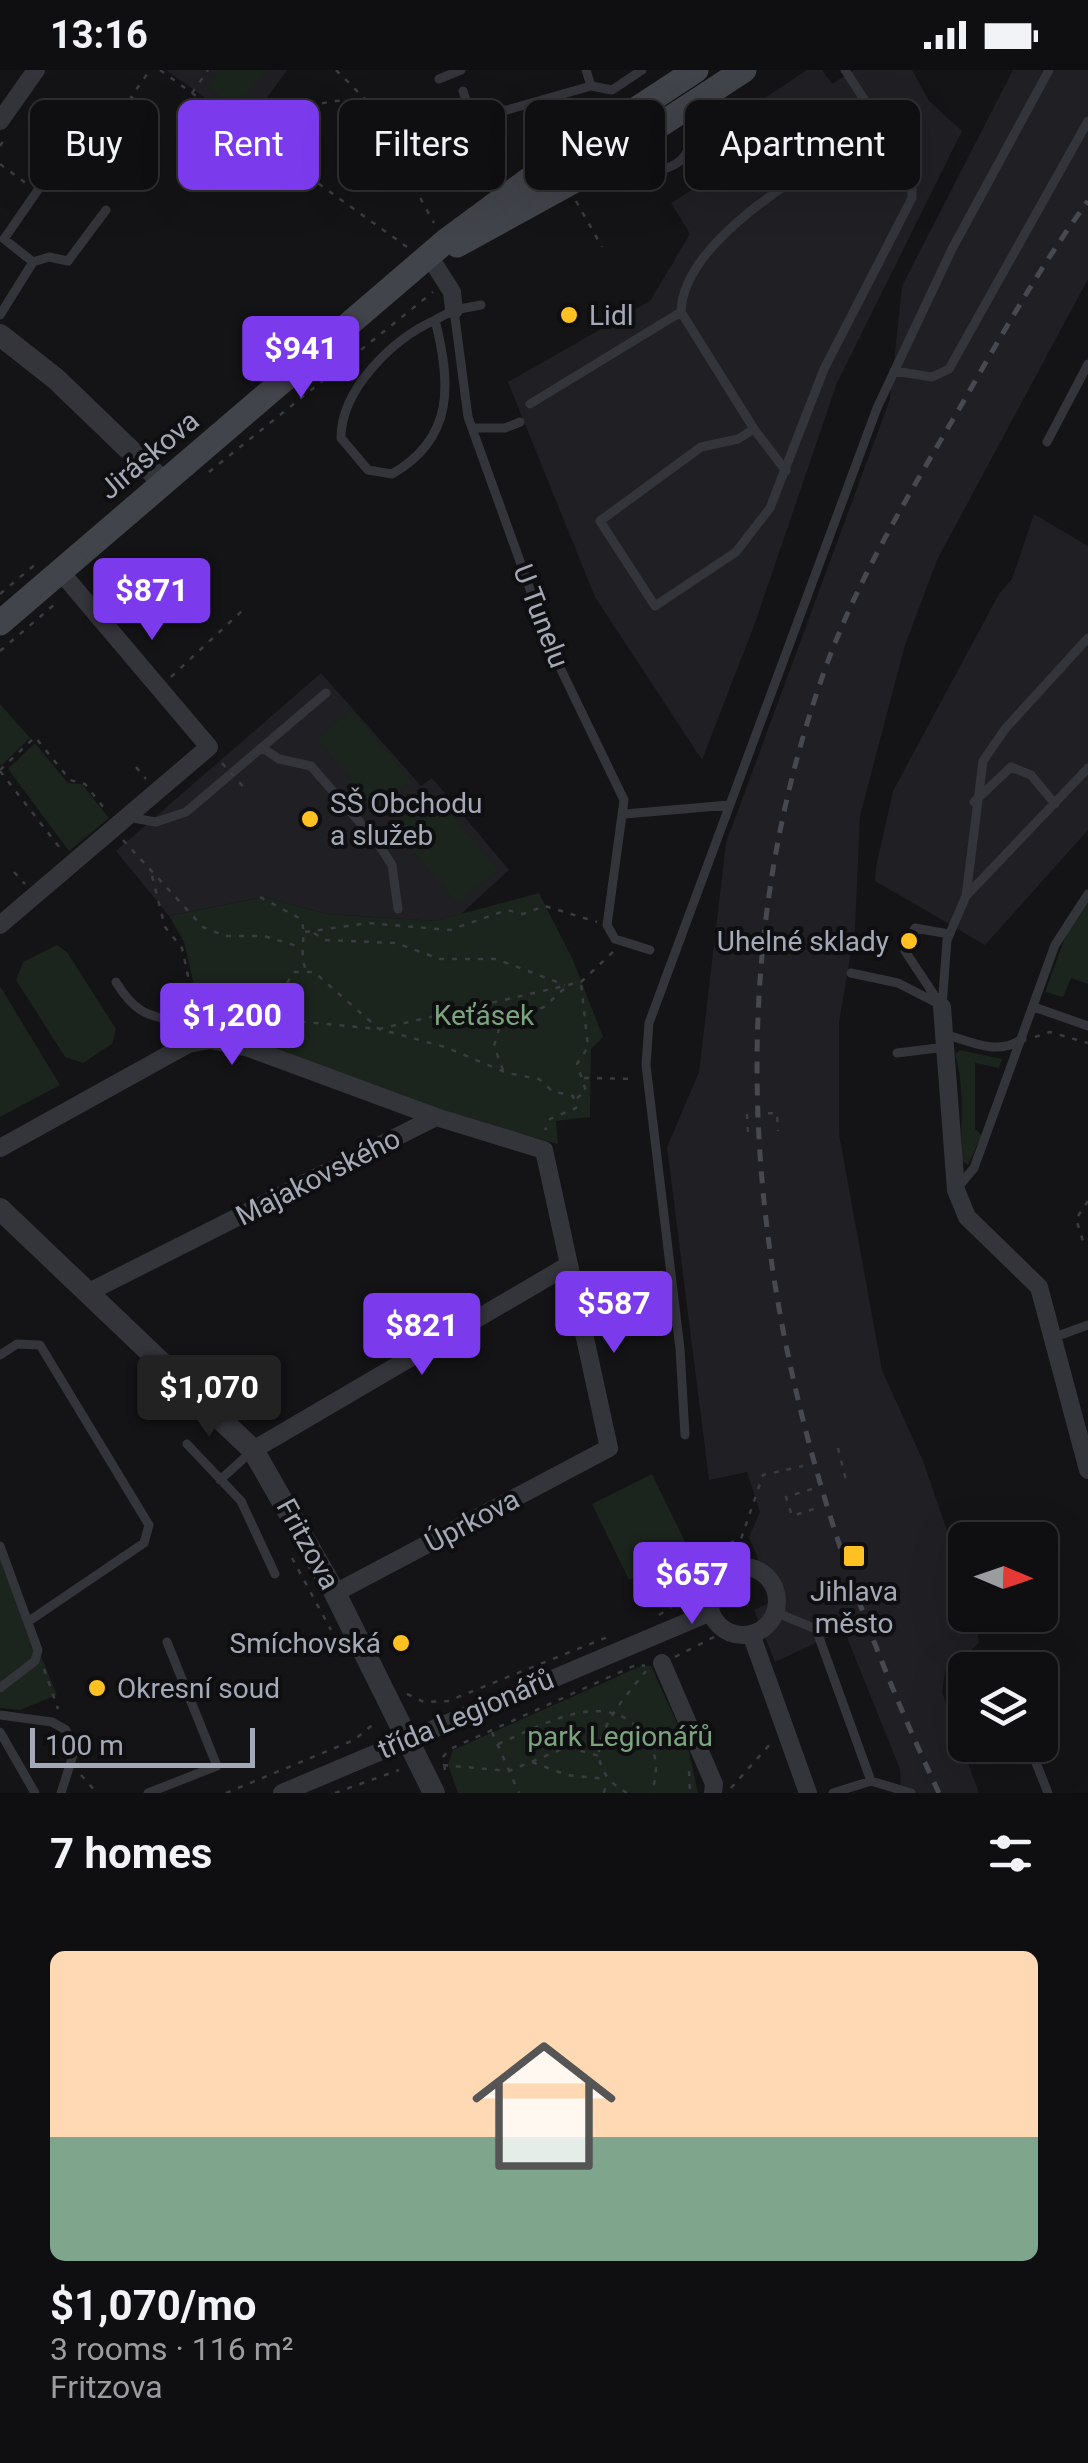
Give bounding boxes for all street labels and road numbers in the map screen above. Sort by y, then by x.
street label: Jiráskova [93,404,205,506]
street label: U Tunelu [506,560,576,672]
street label: Majakovského [230,1121,406,1233]
street label: Úprkova [419,1483,525,1559]
street label: Fritzova [270,1493,346,1595]
street label: třída Legionářů [373,1662,559,1766]

